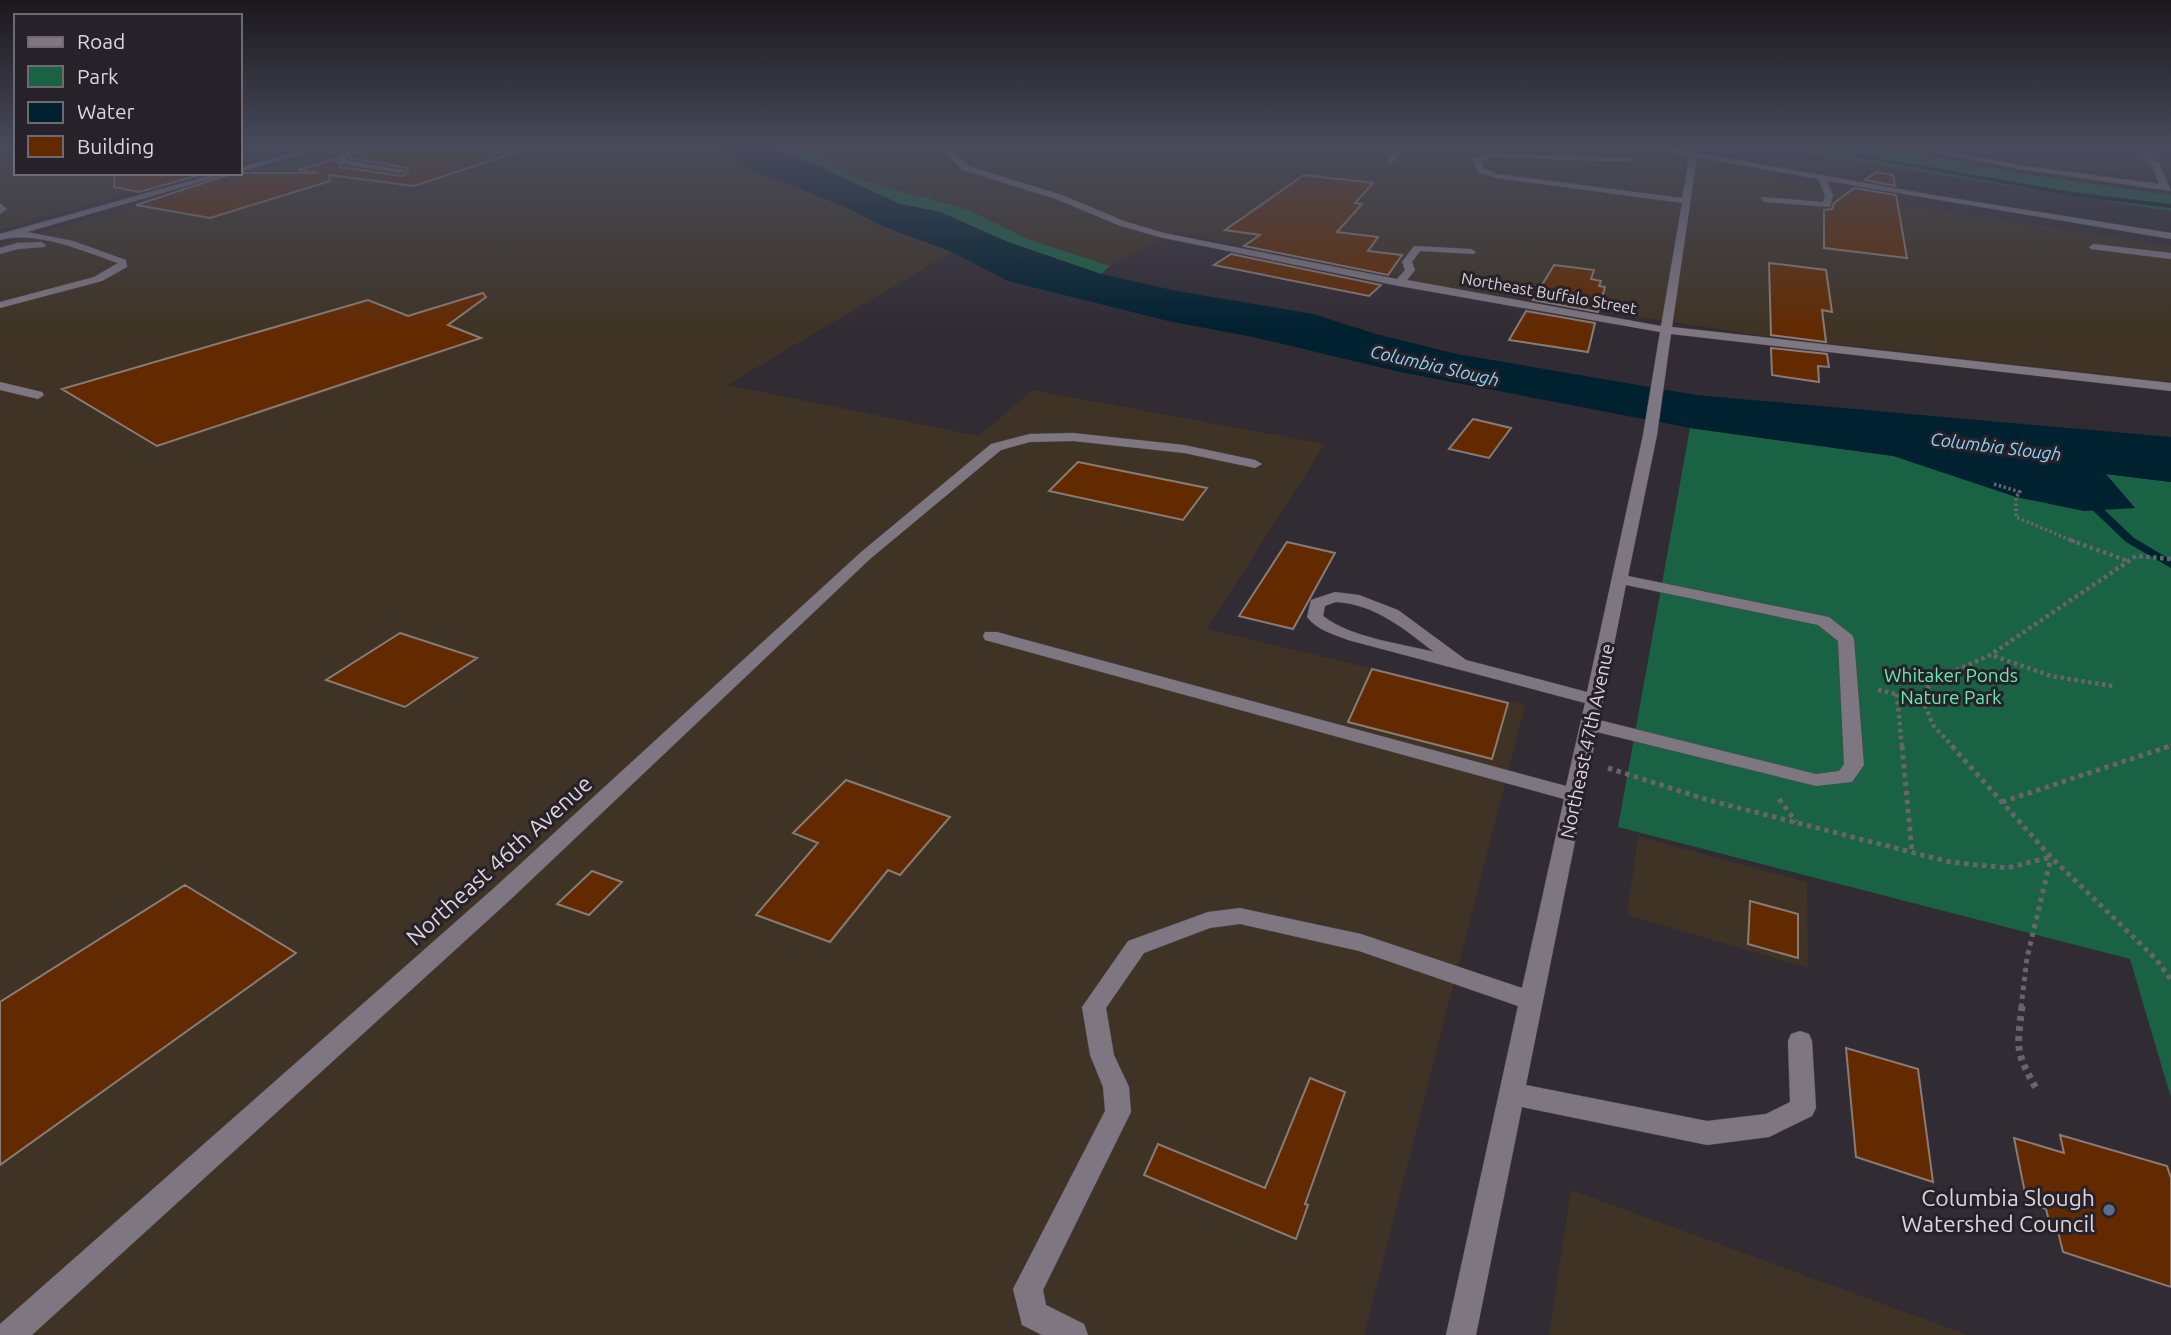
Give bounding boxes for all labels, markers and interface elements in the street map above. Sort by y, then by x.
legend [14,14,242,175]
text: Road [77,29,125,53]
text: Park [77,64,119,88]
text: Water [77,99,135,123]
text: Building [77,134,154,158]
street label: Northeast Buffalo Street [1460,269,1639,317]
water label: Columbia Slough [1369,340,1501,390]
water label: Columbia Slough [1929,428,2063,464]
street label: Northeast 47th Avenue [1556,642,1618,840]
park label: Whitaker Ponds Nature Park [1884,664,2018,708]
street label: Northeast 46th Avenue [401,770,597,950]
place label: Columbia Slough Watershed Council [1901,1185,2095,1236]
marker: Columbia Slough Watershed Council [2101,1202,2117,1218]

